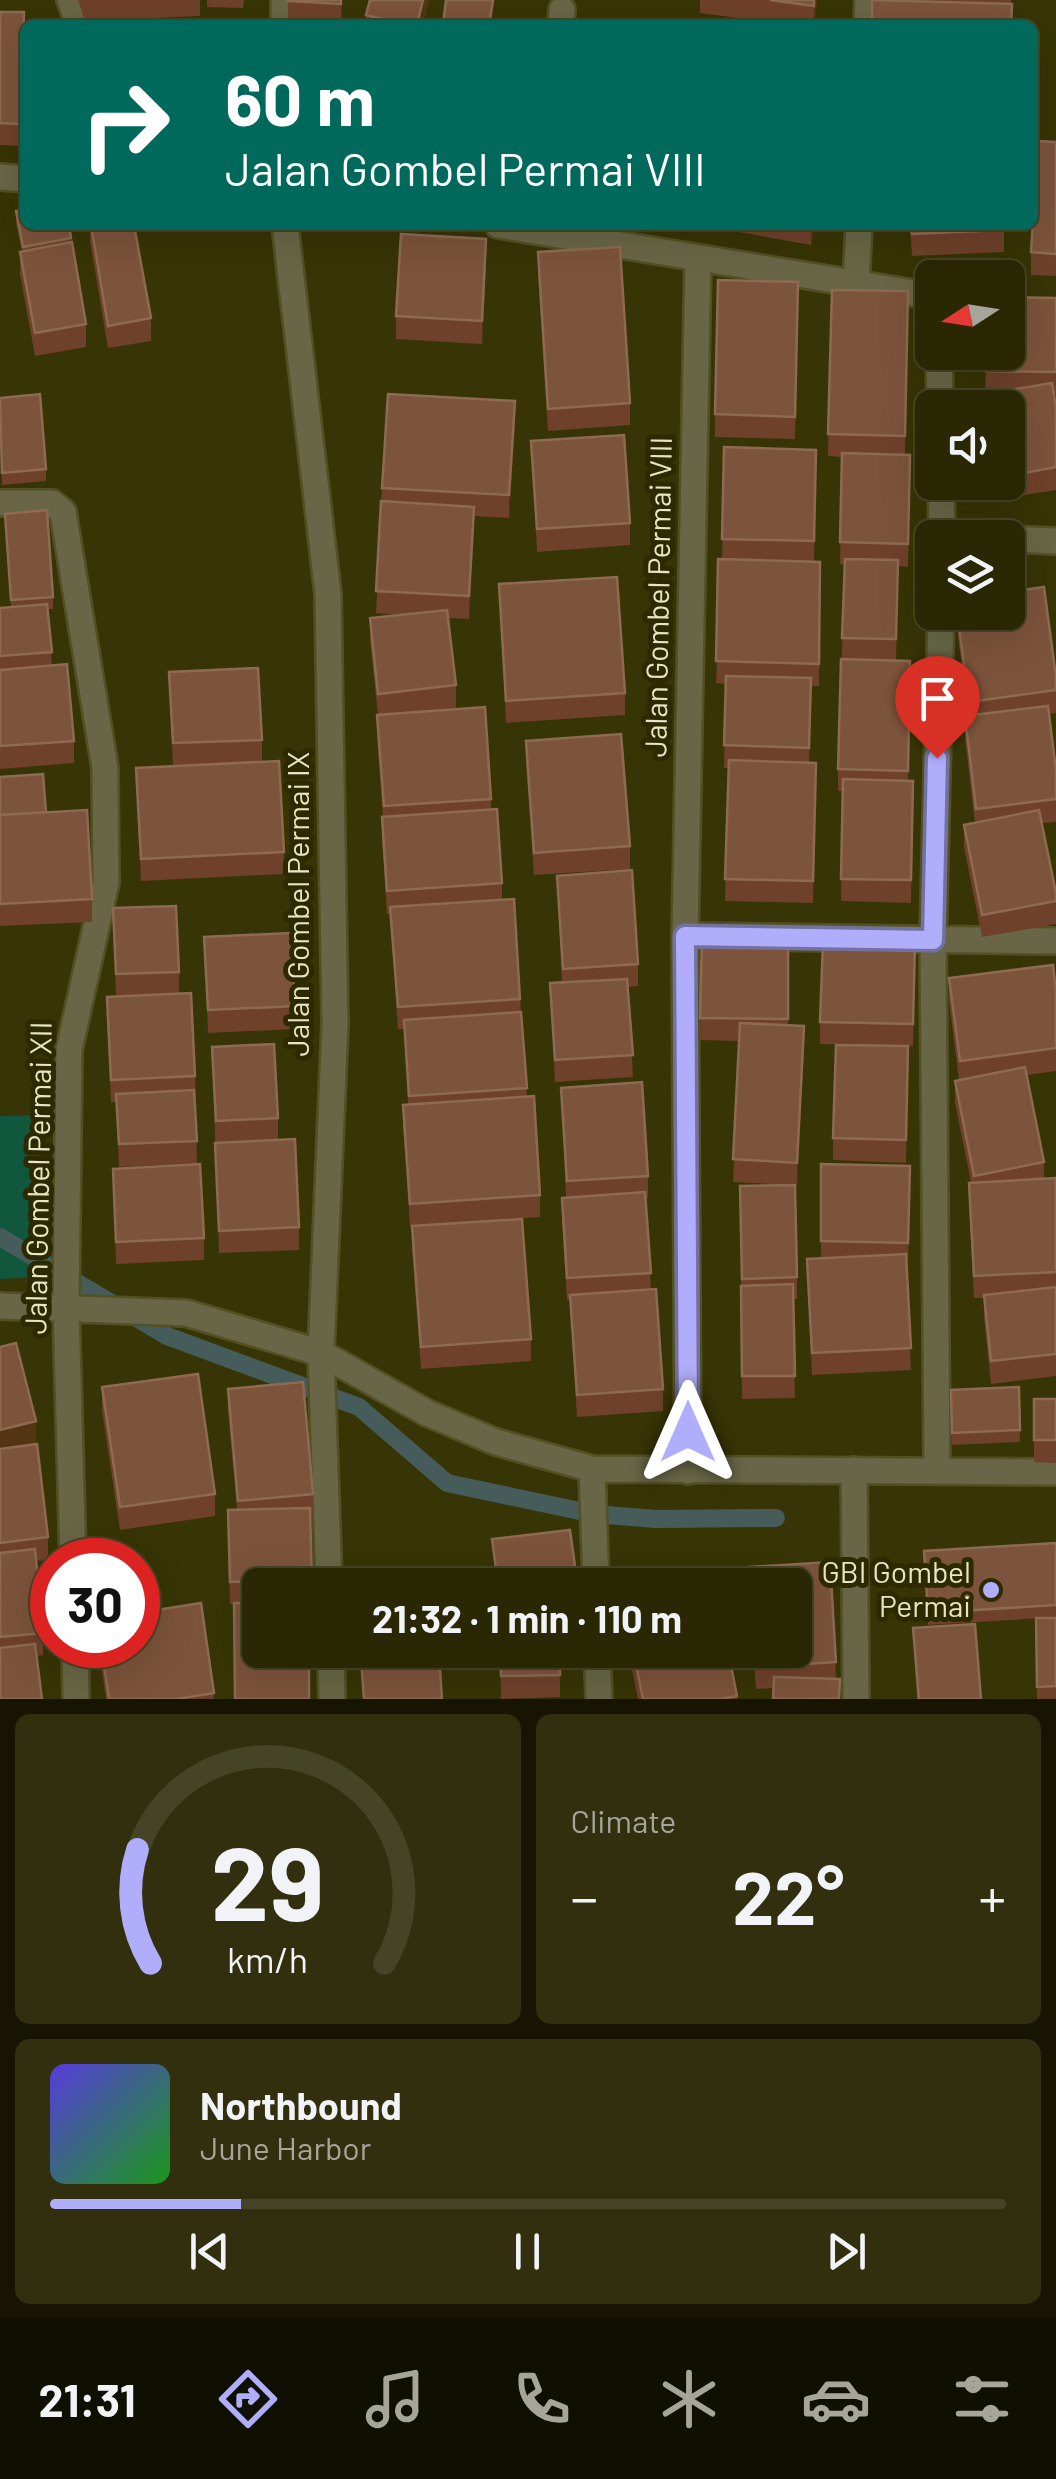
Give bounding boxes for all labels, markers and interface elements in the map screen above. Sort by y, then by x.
text: 60 m [225,56,375,140]
icon: right [60,60,190,190]
text: Jalan Gombel Permai VIII [225,141,706,195]
north arrow [915,260,1025,370]
map controls [915,260,1025,630]
button: sound [915,390,1025,500]
street label: Jalan Gombel Permai VIII [636,436,678,758]
button: layers [915,520,1025,630]
pin [895,656,980,759]
icon: arrive [910,671,965,726]
street label: Jalan Gombel Permai IX [279,752,315,1056]
street label: Jalan Gombel Permai XII [16,1021,58,1335]
position arrow [636,1380,740,1484]
speed limit sign: 30 [30,1538,160,1668]
place label: GBI Gombel Permai [821,1553,971,1623]
marker: GBI Gombel Permai [980,1579,1002,1601]
text: 21:32 · 1 min · 110 m [372,1595,682,1641]
text: Climate [571,1801,676,1839]
text: 29 [211,1817,324,1942]
text: 22° [732,1850,844,1940]
text: − [571,1863,598,1929]
text: + [978,1863,1006,1929]
text: km/h [227,1937,308,1980]
text: Northbound [200,2082,402,2128]
text: June Harbor [200,2128,371,2166]
icon: previous [182,2224,237,2279]
icon: pause [500,2224,555,2279]
icon: next [819,2224,874,2279]
icon: directions [213,2364,283,2434]
icon: music [360,2364,430,2434]
icon: phone [507,2364,577,2434]
icon: climate [654,2364,724,2434]
icon: car [801,2364,871,2434]
icon: filters [947,2364,1017,2434]
text: 21:31 [38,2372,136,2426]

